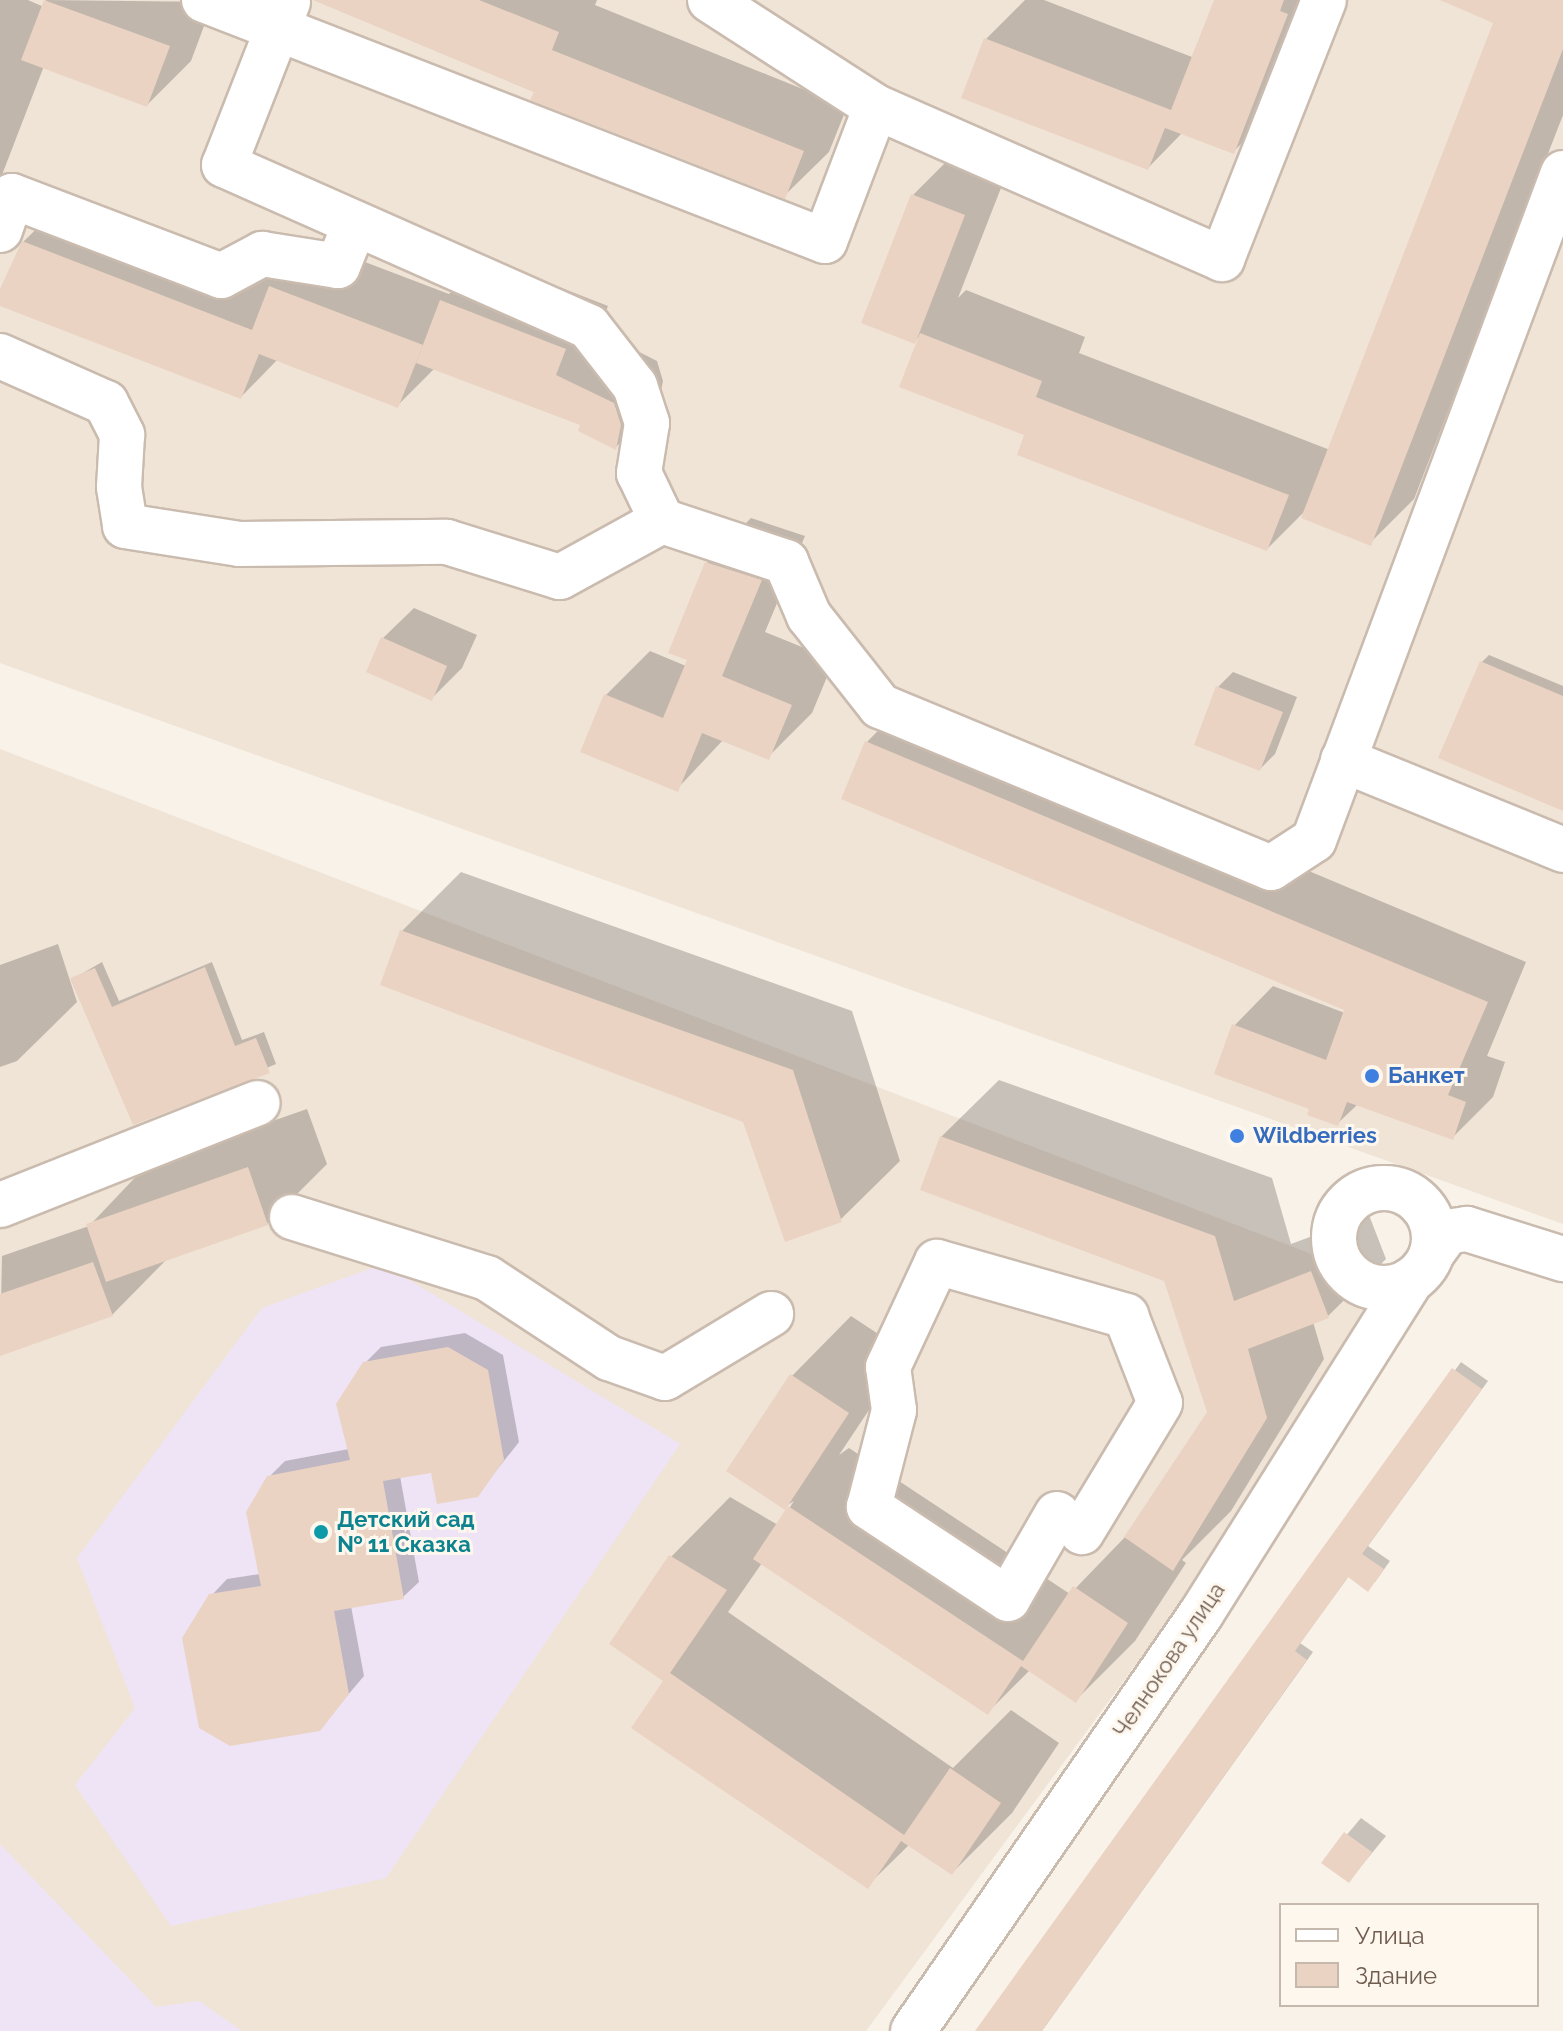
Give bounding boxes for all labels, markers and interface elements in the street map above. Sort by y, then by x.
place label: Банкет [1388,1063,1465,1089]
marker: Банкет [1363,1067,1381,1085]
place label: Wildberries [1253,1123,1377,1149]
marker: Wildberries [1228,1127,1246,1145]
place label: Детский сад № 11 Сказка [337,1506,475,1558]
marker: Детский сад № 11 Сказка [312,1523,330,1541]
street label: Челнокова улица [1107,1578,1231,1742]
legend [1279,1903,1539,2007]
text: Улица [1355,1921,1425,1950]
text: Здание [1355,1961,1437,1990]

